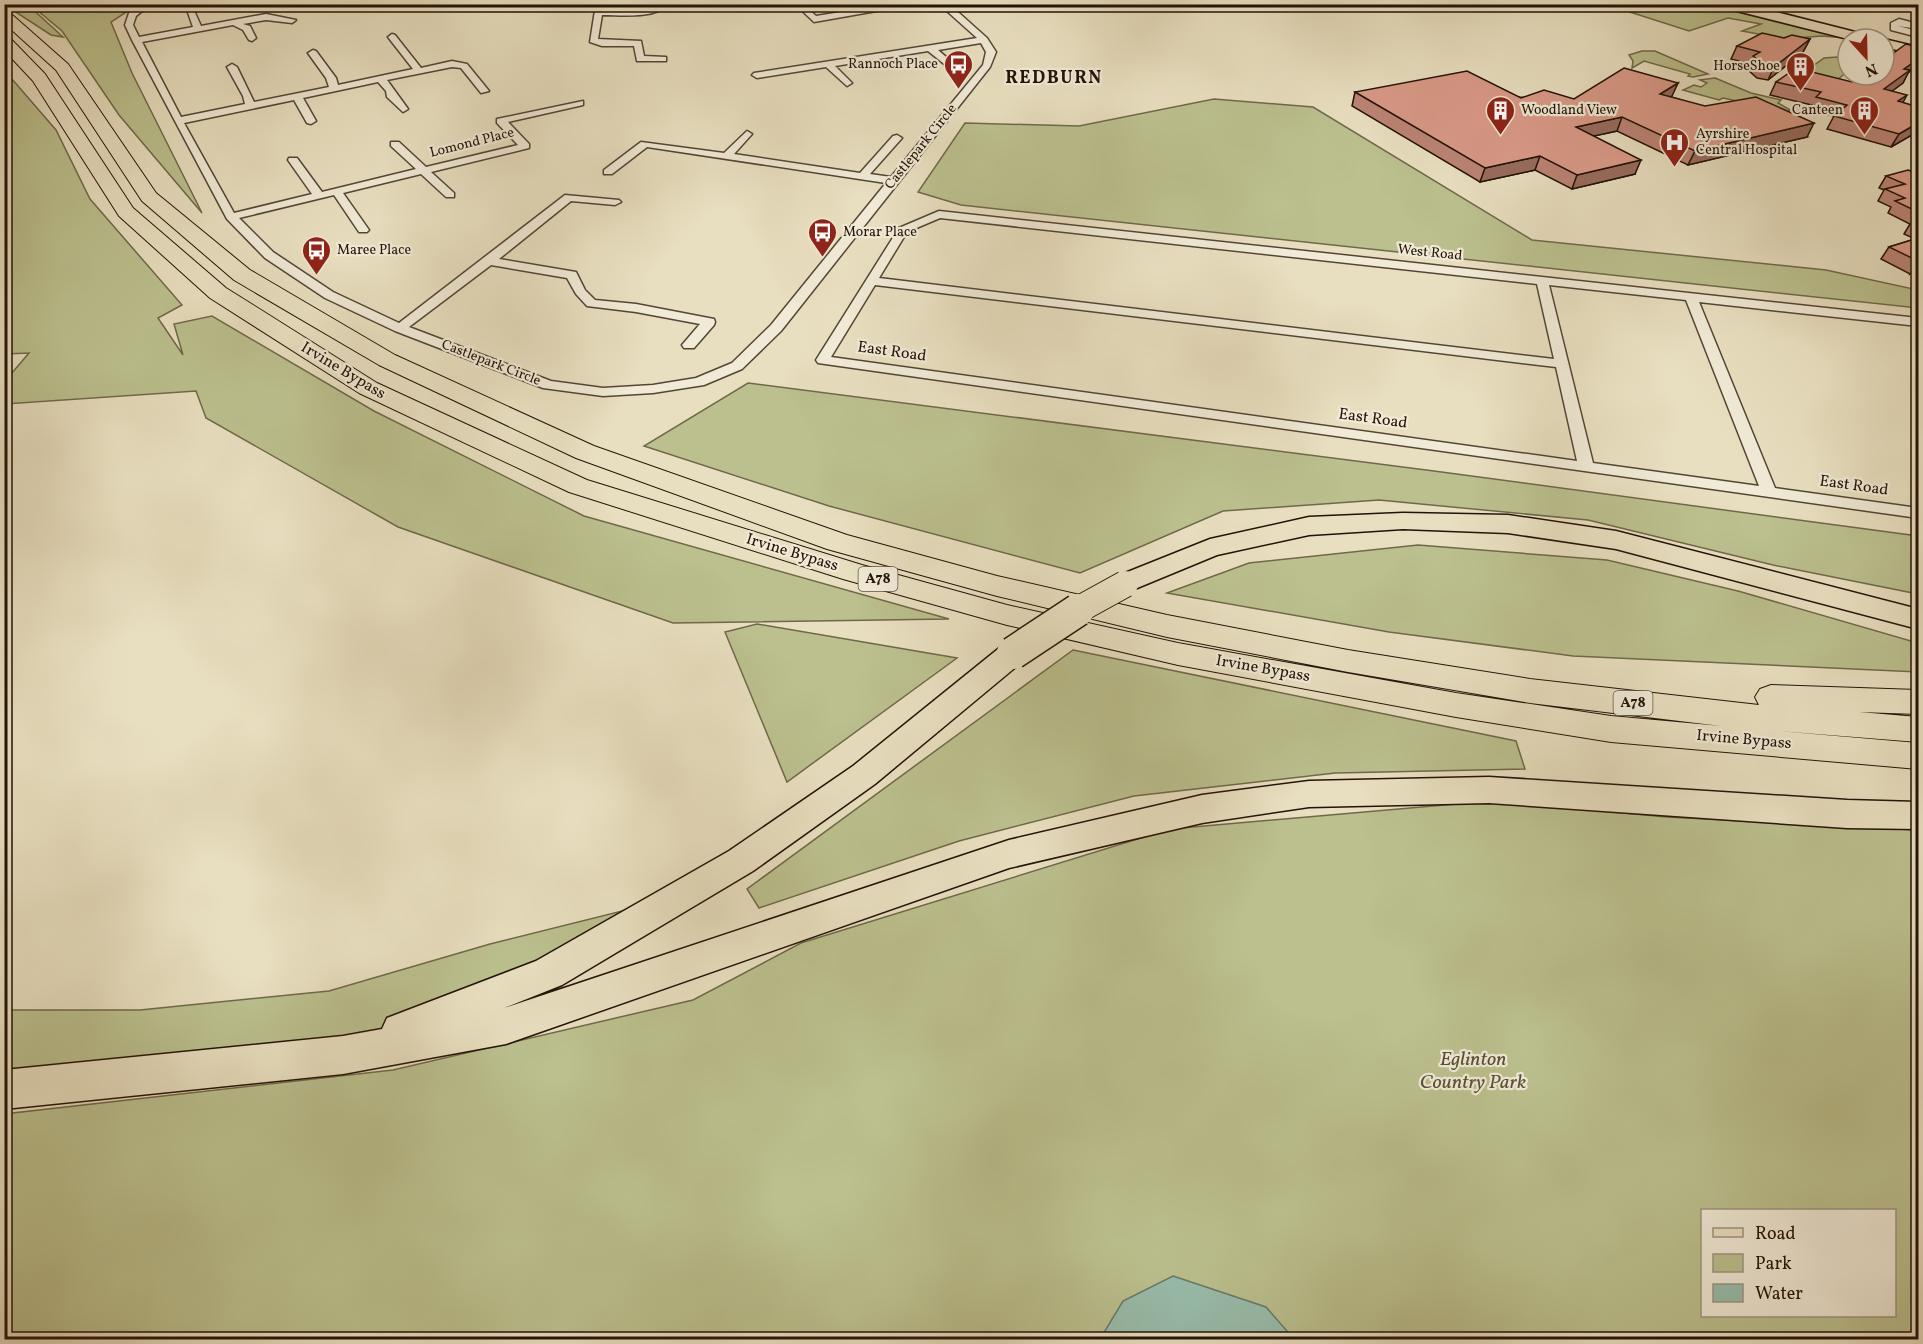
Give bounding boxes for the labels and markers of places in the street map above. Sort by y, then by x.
bus stop icon: Rannoch Place [943,48,975,90]
building icon: HorseShoe [1785,50,1817,92]
place label: Rannoch Place [848,55,938,74]
place label: HorseShoe [1713,57,1780,76]
building icon: Woodland View [1484,94,1516,136]
building icon: Canteen [1848,94,1880,136]
place label: Woodland View [1521,101,1617,120]
place label: Canteen [1792,101,1843,120]
place label: Ayrshire Central Hospital [1696,125,1797,160]
hospital icon: Ayrshire Central Hospital [1659,126,1691,168]
bus stop icon: Morar Place [806,216,838,258]
place label: Morar Place [843,223,917,242]
bus stop icon: Maree Place [300,234,332,276]
place label: Maree Place [337,241,411,260]

